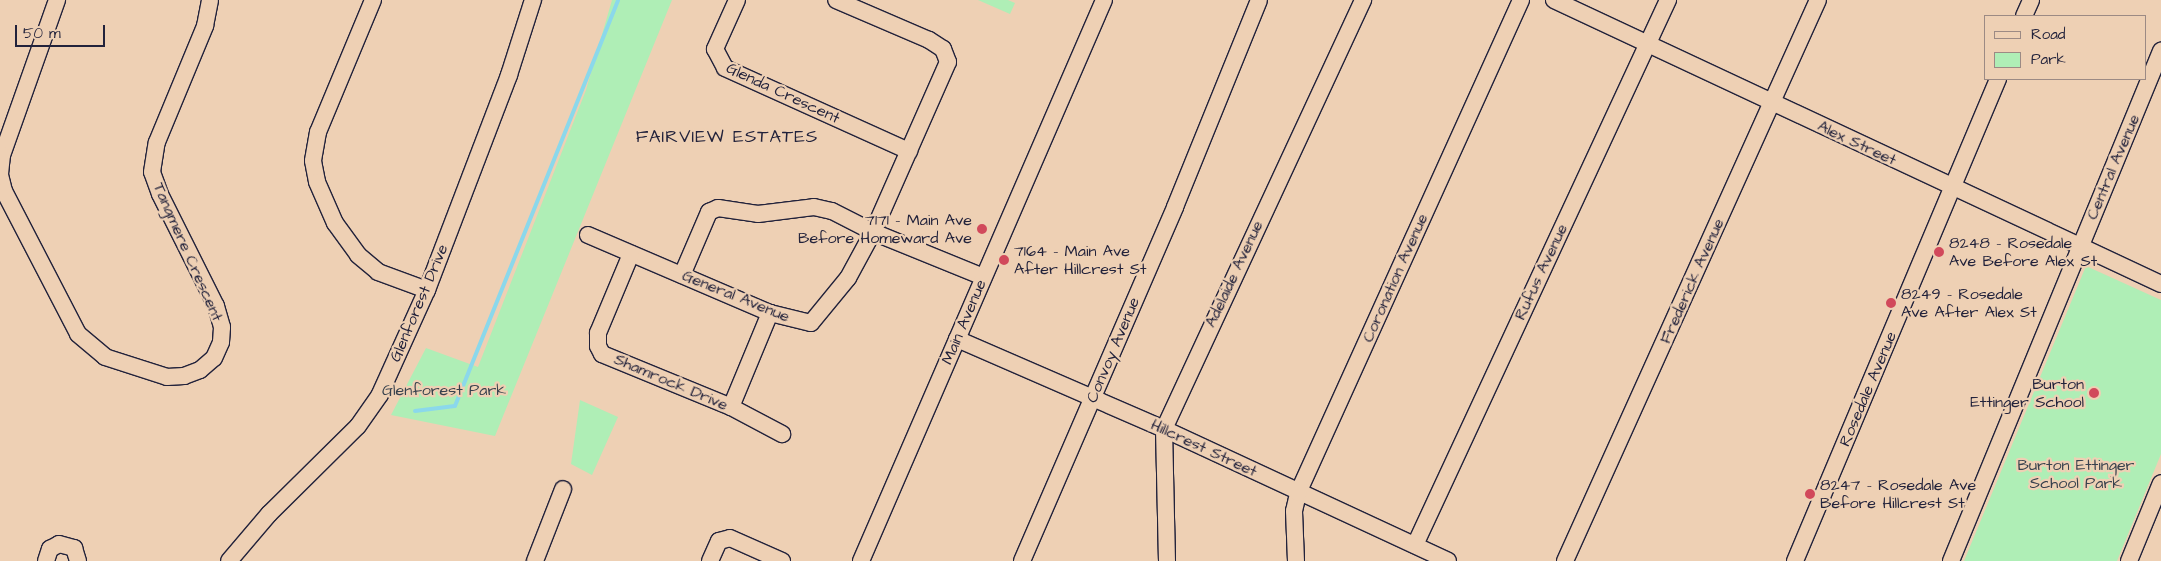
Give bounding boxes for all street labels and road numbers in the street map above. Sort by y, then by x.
street label: Glenda Crescent [723,58,843,128]
street label: Central Avenue [2082,112,2144,222]
street label: Alex Street [1815,116,1899,170]
street label: Tangmere Crescent [149,180,227,324]
street label: Coronation Avenue [1358,211,1432,345]
street label: Frederick Avenue [1656,215,1728,347]
street label: Adelaide Avenue [1201,218,1267,330]
street label: Rufus Avenue [1510,221,1572,323]
street label: Glenforest Drive [386,241,452,365]
street label: General Avenue [679,266,793,326]
street label: Main Avenue [938,277,990,367]
street label: Convoy Avenue [1082,294,1144,406]
street label: Rosedale Avenue [1835,329,1901,449]
street label: Shamrock Drive [611,349,731,415]
street label: Hillcrest Street [1148,415,1260,481]

